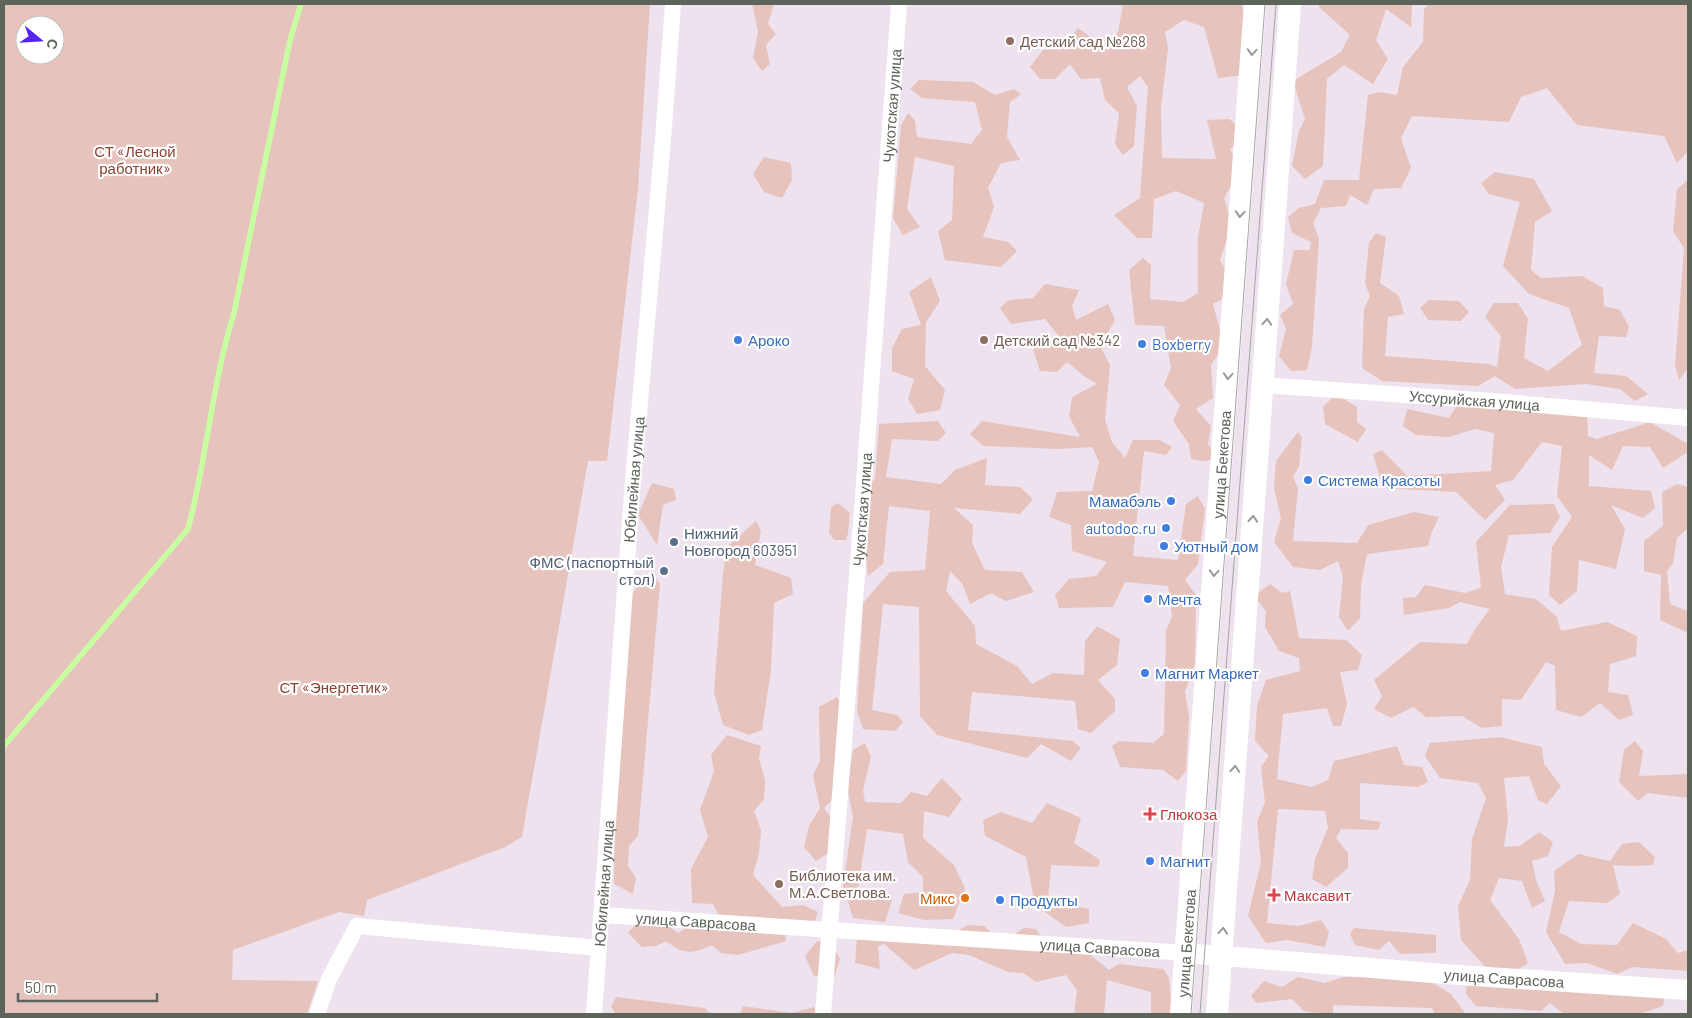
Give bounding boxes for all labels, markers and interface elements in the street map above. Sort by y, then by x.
north arrow [15,15,65,65]
place label: Детский сад №268 [1020,32,1146,50]
marker: Детский сад №268 [1004,35,1016,47]
text: С [43,37,62,52]
street label: Чукотская улица [878,47,905,163]
one-way arrow [1247,49,1258,57]
park label: СТ «Лесной работник» [94,142,176,177]
one-way arrow [1235,211,1246,219]
one-way arrow [1261,318,1272,326]
place label: Ароко [748,331,790,349]
place label: Детский сад №342 [994,331,1120,349]
marker: Ароко [732,334,744,346]
marker: Детский сад №342 [978,334,990,346]
place label: Boxberry [1152,335,1211,353]
marker: Boxberry [1136,338,1148,350]
one-way arrow [1223,373,1234,381]
street label: Уссурийская улица [1408,386,1541,414]
street label: улица Бекетова [1208,409,1234,519]
street label: Юбилейная улица [619,415,648,543]
street label: Чукотская улица [849,451,875,567]
place label: Система Красоты [1318,471,1440,489]
marker: Система Красоты [1302,474,1314,486]
place label: Мамабэль [1089,492,1161,510]
marker: Мамабэль [1165,495,1177,507]
one-way arrow [1247,515,1258,523]
place label: autodoc.ru [1085,519,1156,537]
marker: autodoc.ru [1160,522,1172,534]
place label: Нижний Новгород 603951 [684,524,797,559]
marker: Нижний Новгород 603951 [668,536,680,548]
place label: Уютный дом [1174,537,1259,555]
marker: Уютный дом [1158,540,1170,552]
place label: ФМС (паспортный стол) [530,553,654,588]
marker: ФМС (паспортный стол) [658,565,670,577]
one-way arrow [1208,570,1219,578]
place label: Мечта [1158,590,1202,608]
marker: Мечта [1142,593,1154,605]
place label: Магнит Маркет [1155,664,1259,682]
marker: Магнит Маркет [1139,667,1151,679]
park label: СТ «Энергетик» [279,678,389,696]
one-way arrow [1229,764,1240,772]
place label: Глюкоза [1160,805,1218,823]
marker: Глюкоза [1144,808,1156,820]
street label: Юбилейная улица [590,819,617,947]
place label: Магнит [1160,852,1210,870]
marker: Магнит [1144,855,1156,867]
place label: Библиотека им. М.А.Светлова. [789,866,896,901]
marker: Библиотека им. М.А.Светлова. [773,878,785,890]
place label: Максавит [1284,886,1351,904]
street label: улица Бекетова [1173,888,1199,998]
place label: Микс [920,889,955,907]
marker: Максавит [1268,889,1280,901]
place label: Продукты [1010,891,1078,909]
marker: Микс [959,892,971,904]
marker: Продукты [994,894,1006,906]
street label: улица Саврасова [635,908,757,934]
one-way arrow [1218,926,1229,934]
street label: улица Саврасова [1039,935,1161,960]
street label: улица Саврасова [1443,965,1565,991]
scale bar [18,970,156,1002]
text: 50 m [25,978,57,996]

